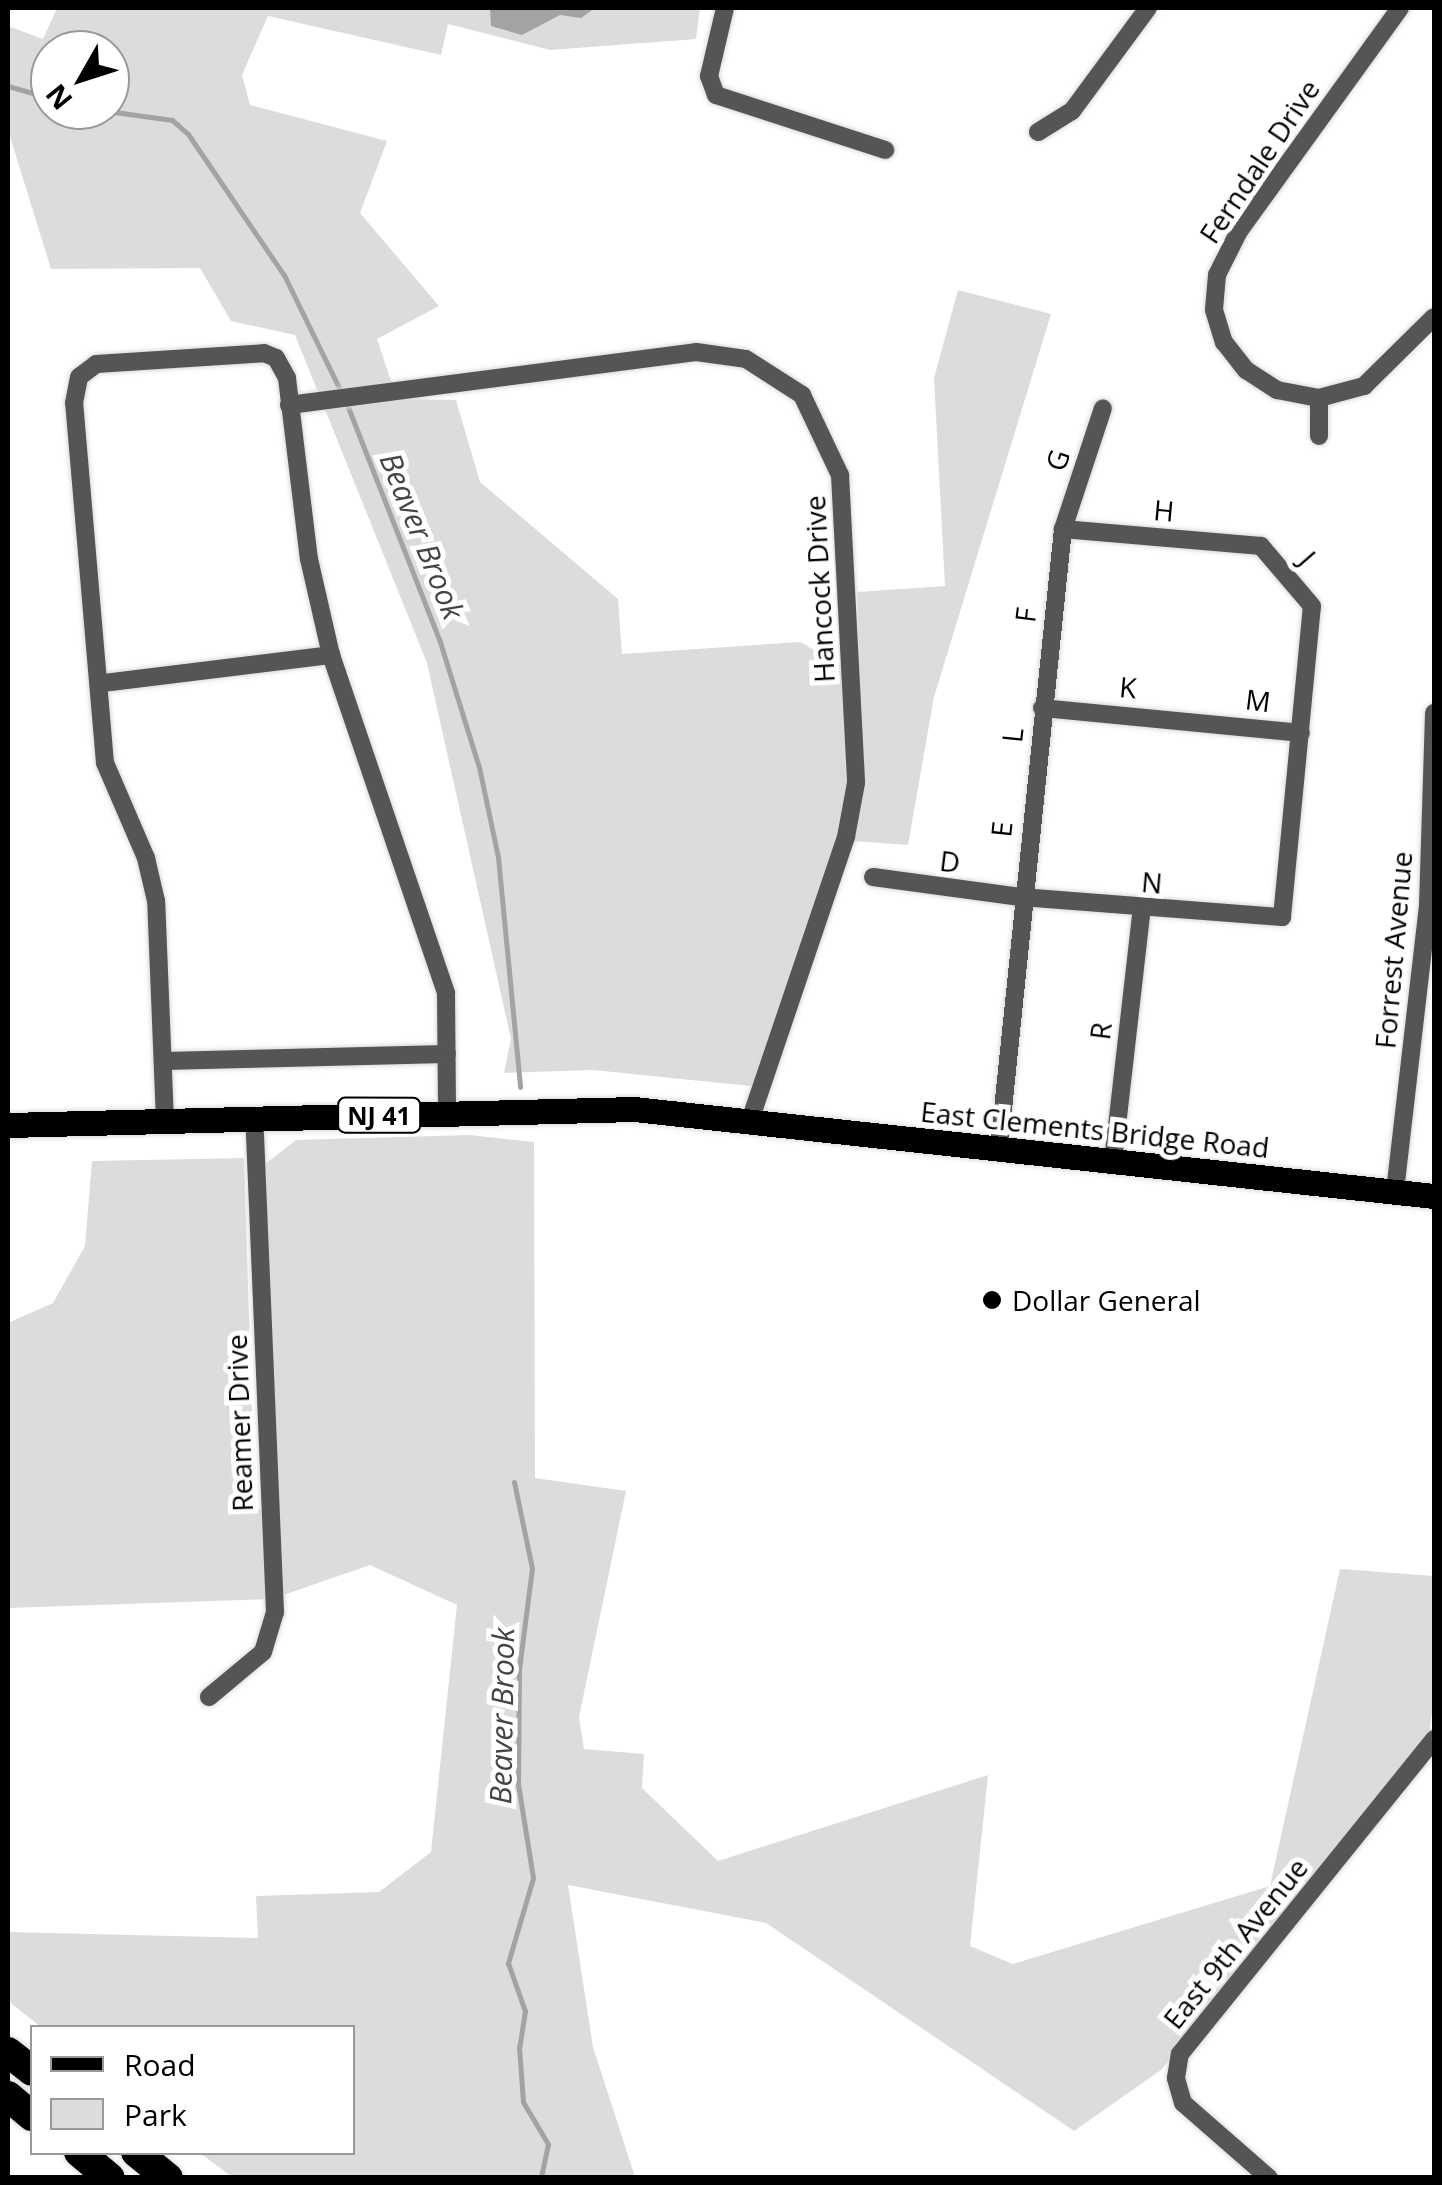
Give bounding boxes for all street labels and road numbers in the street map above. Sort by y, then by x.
street label: Ferndale Drive [1192,73,1326,249]
street label: G [1038,445,1076,475]
street label: H [1152,492,1176,528]
street label: Hancock Drive [797,494,841,684]
street label: J [1293,544,1323,572]
street label: F [1007,606,1043,624]
street label: K [1118,670,1138,704]
street label: M [1243,682,1273,718]
street label: L [995,726,1029,744]
street label: E [983,820,1019,838]
street label: D [938,843,962,879]
street label: Forrest Avenue [1368,850,1418,1050]
street label: N [1140,864,1164,900]
street label: R [1082,1020,1118,1042]
street label: East Clements Bridge Road [919,1094,1271,1164]
road number: NJ 41 [336,1095,422,1135]
street label: Reamer Drive [219,1334,259,1512]
street label: East 9th Avenue [1156,1851,1314,2035]

